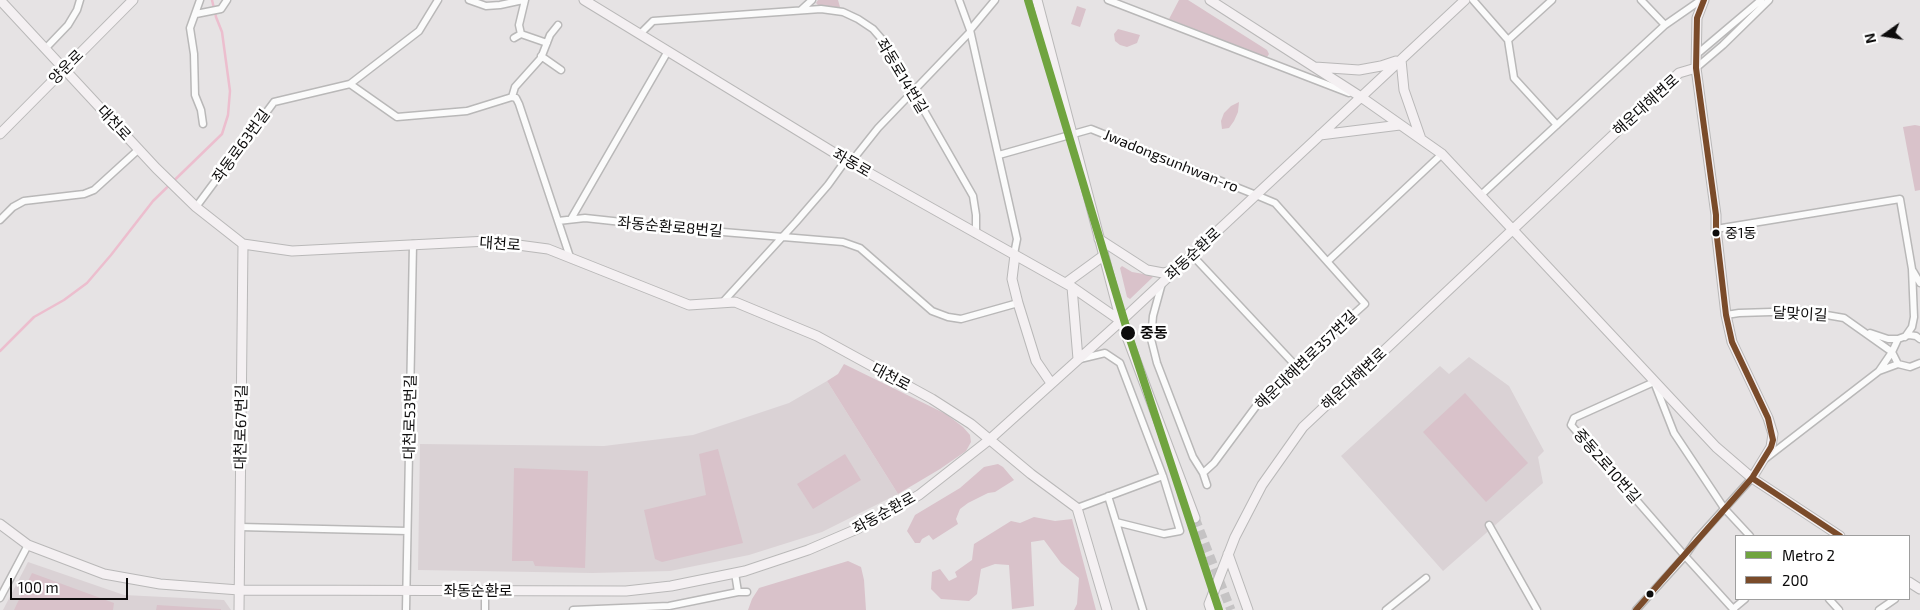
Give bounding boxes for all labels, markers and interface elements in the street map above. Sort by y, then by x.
north arrow [1860,10,1910,60]
text: N [1860,32,1879,45]
street label: 좌동로14번길 [873,35,931,117]
street label: 양운로 [45,46,87,88]
street label: 해운대해변로 [1609,71,1683,139]
street label: 대천로 [93,102,135,144]
street label: 좌동로63번길 [208,106,274,186]
street label: Jwadongsunhwan-ro [1101,126,1241,196]
street label: 좌동로 [830,145,874,181]
street label: 좌동순환로8번길 [617,213,723,241]
street label: 좌동순환로 [1162,224,1224,284]
place label: 중1동 [1725,225,1756,241]
marker: 중1동 [1711,228,1721,238]
street label: 대천로 [479,234,521,254]
street label: 달맞이길 [1772,304,1828,324]
street label: 해운대해변로357번길 [1251,307,1361,413]
marker: 중동 [1119,324,1137,342]
place label: 중동 [1140,324,1168,342]
street label: 해운대해변로 [1318,344,1390,414]
street label: 대천로 [868,359,914,395]
street label: 대천로53번길 [400,374,420,460]
street label: 대천로67번길 [231,384,251,470]
street label: 중동2로10번길 [1570,425,1644,507]
street label: 좌동순환로 [849,488,919,538]
legend [1735,535,1910,600]
text: Metro 2 [1782,546,1835,564]
scale bar [12,568,130,600]
text: 200 [1782,571,1809,589]
text: 100 m [18,578,59,596]
street label: 좌동순환로 [444,582,512,600]
unlabelled marker [1645,589,1655,599]

